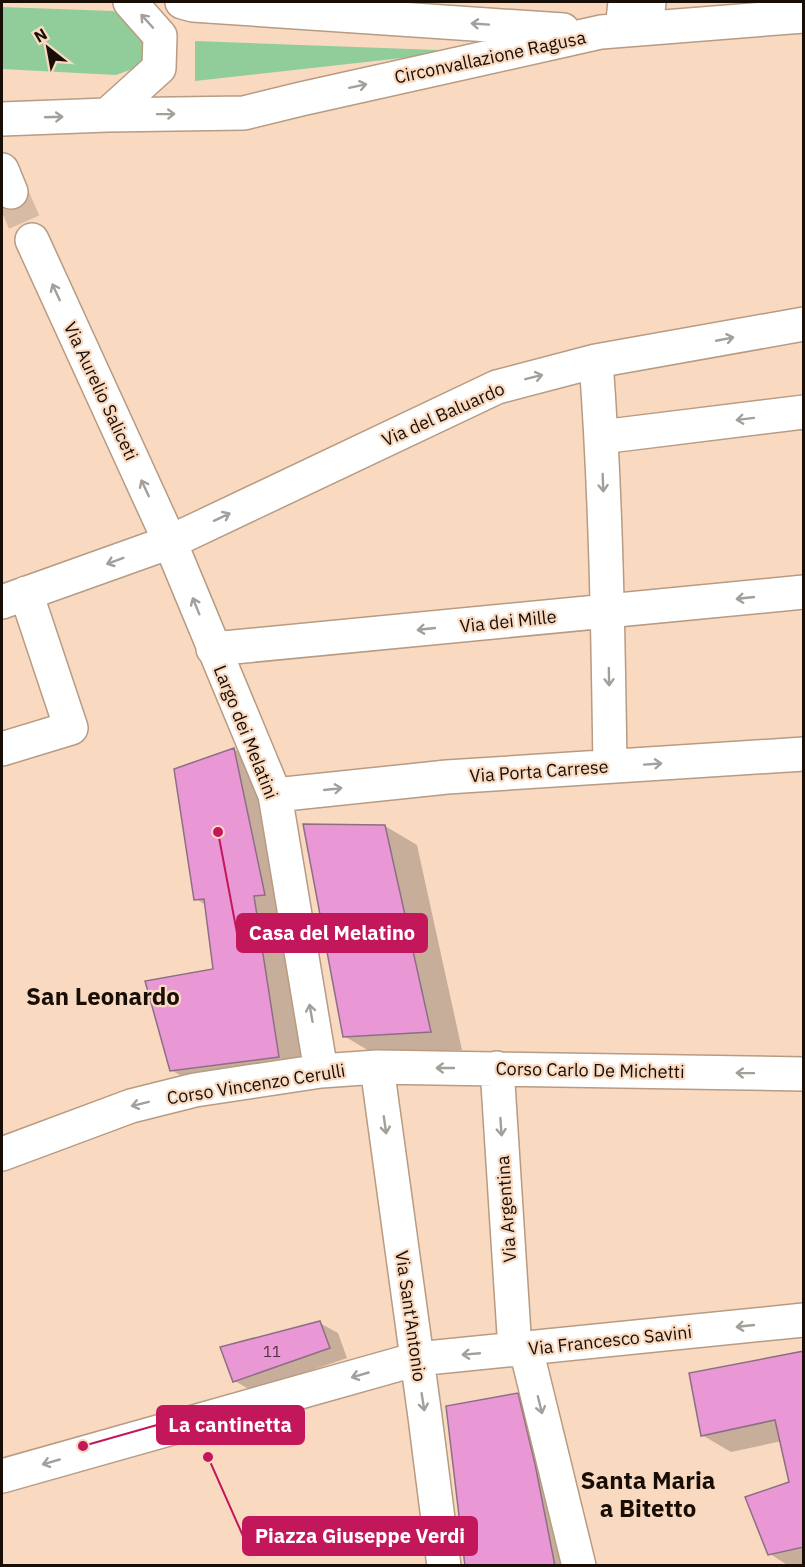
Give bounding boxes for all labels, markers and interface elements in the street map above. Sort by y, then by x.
one-way arrow [140,14,154,29]
north arrow [18,18,78,78]
one-way arrow [470,18,490,29]
text: N [30,24,50,47]
street label: Circonvallazione Ragusa [392,25,588,89]
one-way arrow [348,80,367,91]
one-way arrow [155,108,175,120]
one-way arrow [44,111,64,122]
one-way arrow [49,283,61,301]
street label: Via Aurelio Saliceti [59,318,143,464]
one-way arrow [715,333,734,344]
one-way arrow [524,371,543,383]
street label: Via del Baluardo [378,377,508,451]
one-way arrow [736,414,756,425]
one-way arrow [598,472,609,492]
one-way arrow [139,480,151,498]
one-way arrow [213,510,231,522]
one-way arrow [106,557,124,568]
one-way arrow [736,593,756,604]
one-way arrow [190,597,201,616]
street label: Via dei Mille [459,604,558,638]
one-way arrow [416,624,436,635]
street label: Largo dei Melatini [209,662,283,802]
one-way arrow [603,667,615,687]
street label: Via Porta Carrese [469,755,609,787]
one-way arrow [642,758,662,769]
one-way arrow [322,783,342,794]
callout: Casa del Melatino [237,914,427,952]
text: Casa del Melatino [249,919,415,946]
district label: San Leonardo [26,980,180,1012]
one-way arrow [306,1004,317,1024]
street label: Corso Carlo De Michetti [495,1057,685,1083]
street label: Corso Vincenzo Cerulli [165,1059,347,1109]
one-way arrow [436,1062,456,1074]
one-way arrow [736,1067,756,1079]
one-way arrow [131,1098,150,1110]
one-way arrow [379,1115,390,1135]
one-way arrow [496,1116,507,1136]
street label: Via Argentina [491,1154,521,1263]
street label: Via Sant'Antonio [390,1249,432,1383]
street label: Via Francesco Savini [527,1320,693,1360]
one-way arrow [736,1321,756,1332]
house number: 11 [263,1342,281,1361]
one-way arrow [462,1349,482,1360]
one-way arrow [351,1370,370,1381]
one-way arrow [418,1391,429,1411]
one-way arrow [534,1396,546,1415]
callout: La cantinetta [157,1406,304,1444]
text: La cantinetta [168,1411,292,1438]
one-way arrow [42,1457,61,1468]
district label: Santa Maria a Bitetto [581,1464,715,1524]
callout: Piazza Giuseppe Verdi [243,1517,477,1555]
text: Piazza Giuseppe Verdi [255,1522,465,1549]

